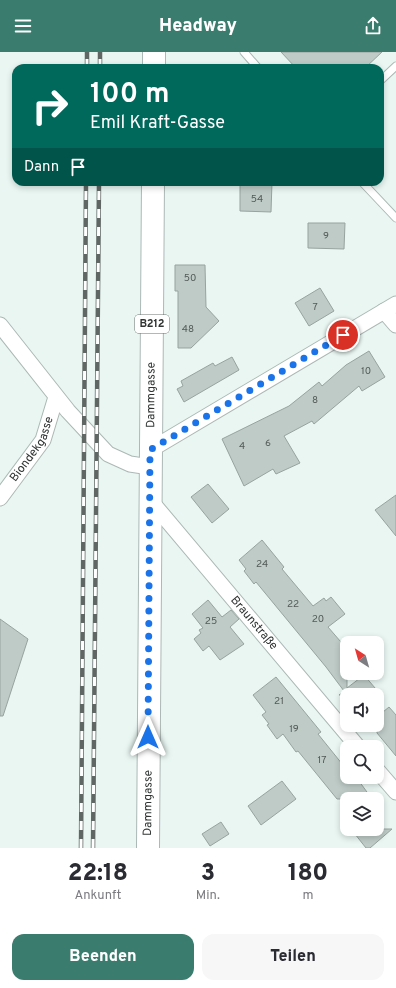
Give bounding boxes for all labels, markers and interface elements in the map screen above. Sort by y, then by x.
icon: menu [12,15,34,37]
text: Headway [159,15,237,38]
icon: share [362,15,384,37]
text: 100 m [90,77,170,113]
icon: right [24,80,76,132]
text: Emil Kraft-Gasse [90,112,225,135]
icon: arrive [67,156,89,178]
text: Dann [24,158,59,177]
house number: 54 [251,193,263,206]
house number: 9 [323,230,329,243]
house number: 50 [184,272,196,285]
house number: 7 [312,301,318,314]
road number: B212 [135,315,169,333]
pin [326,318,360,352]
house number: 48 [182,323,194,336]
icon: arrive [332,324,354,346]
street label: Dammgasse [143,362,160,428]
house number: 10 [361,365,371,378]
house number: 8 [312,394,318,407]
street label: Biondekgasse [7,415,58,485]
house number: 6 [265,437,271,450]
house number: 4 [239,440,245,453]
house number: 24 [256,558,268,571]
street label: Braunstraße [226,593,281,653]
house number: 22 [287,598,299,611]
house number: 20 [312,613,324,626]
house number: 25 [205,615,217,628]
north arrow [340,636,384,680]
map controls [340,636,384,836]
button: sound [340,688,384,732]
house number: 21 [274,695,284,708]
position arrow [127,716,169,758]
house number: 19 [289,723,299,736]
button: search [340,740,384,784]
house number: 17 [318,754,326,767]
street label: Dammgasse [140,770,157,836]
button: layers [340,792,384,836]
text: 22:18 [68,859,128,889]
text: 3 [201,859,215,889]
text: 180 [288,859,328,889]
text: Ankunft [74,888,121,904]
text: Min. [196,888,220,904]
text: m [302,888,313,904]
button: Beenden [12,934,194,980]
button: Teilen [202,934,384,980]

